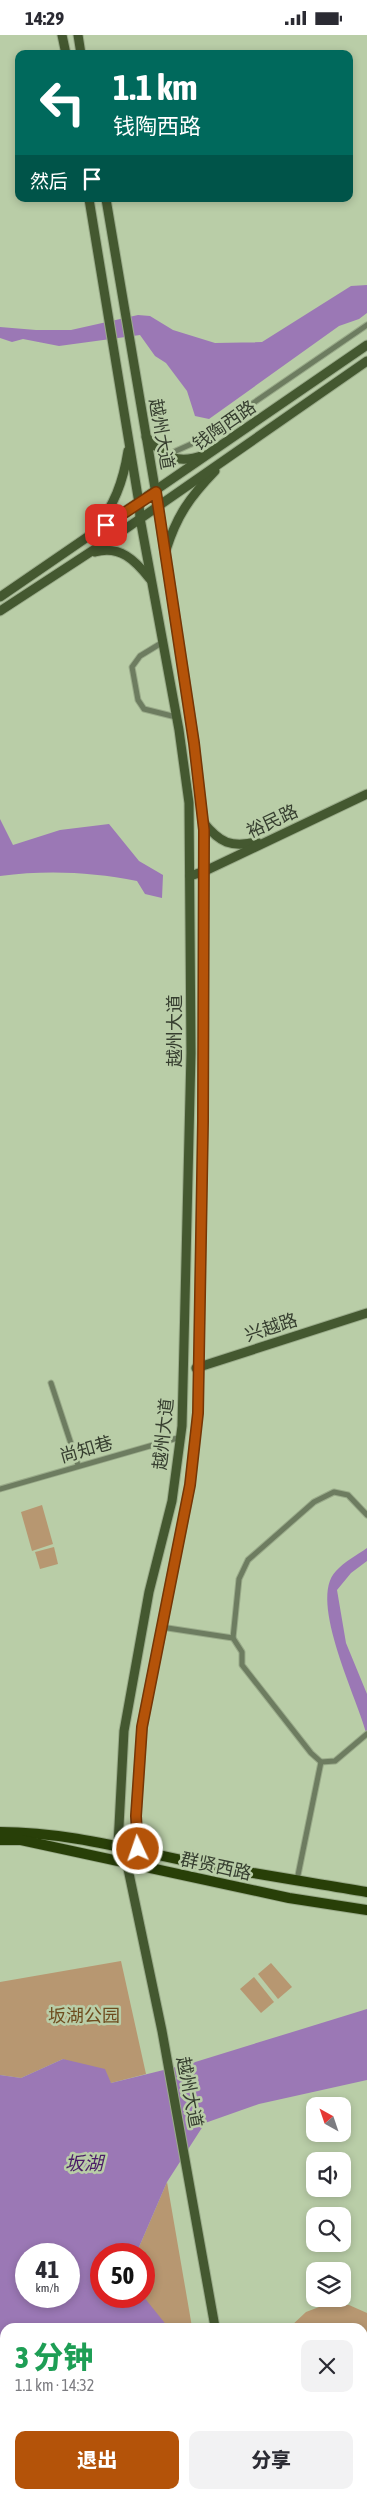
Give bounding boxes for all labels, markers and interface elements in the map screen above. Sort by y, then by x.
text: 14:29 [25,7,64,29]
text: 1.1 km [113,67,198,107]
icon: left [30,70,95,135]
text: 钱陶西路 [113,113,201,139]
icon: arrive [78,165,106,193]
text: 然后 [30,170,68,192]
street label: 钱陶西路 [188,396,260,454]
street label: 越州大道 [145,397,179,471]
pin [85,504,127,546]
icon: arrive [92,511,120,539]
street label: 裕民路 [243,800,301,842]
street label: 越州大道 [164,995,185,1067]
street label: 兴越路 [242,1309,300,1345]
street label: 越州大道 [149,1397,177,1471]
street label: 尚知巷 [57,1431,115,1467]
position arrow [111,1822,163,1874]
street label: 群贤西路 [179,1848,253,1884]
park label: 坂湖公园 [48,2005,120,2026]
street label: 越州大道 [173,2055,207,2129]
north arrow [306,2097,351,2143]
map controls [306,2097,351,2307]
water label: 坂湖 [65,2152,106,2174]
button: sound [306,2152,351,2197]
button: search [306,2207,351,2252]
speed limit sign: 50 [90,2243,155,2308]
text: 41 [36,2255,59,2283]
button: layers [306,2262,351,2307]
text: km/h [36,2281,59,2295]
text: 3 分钟 [15,2340,93,2374]
button: close [301,2340,353,2392]
text: 1.1 km · 14:32 [15,2376,94,2394]
button: 退出 [15,2431,179,2489]
button: 分享 [189,2431,353,2489]

